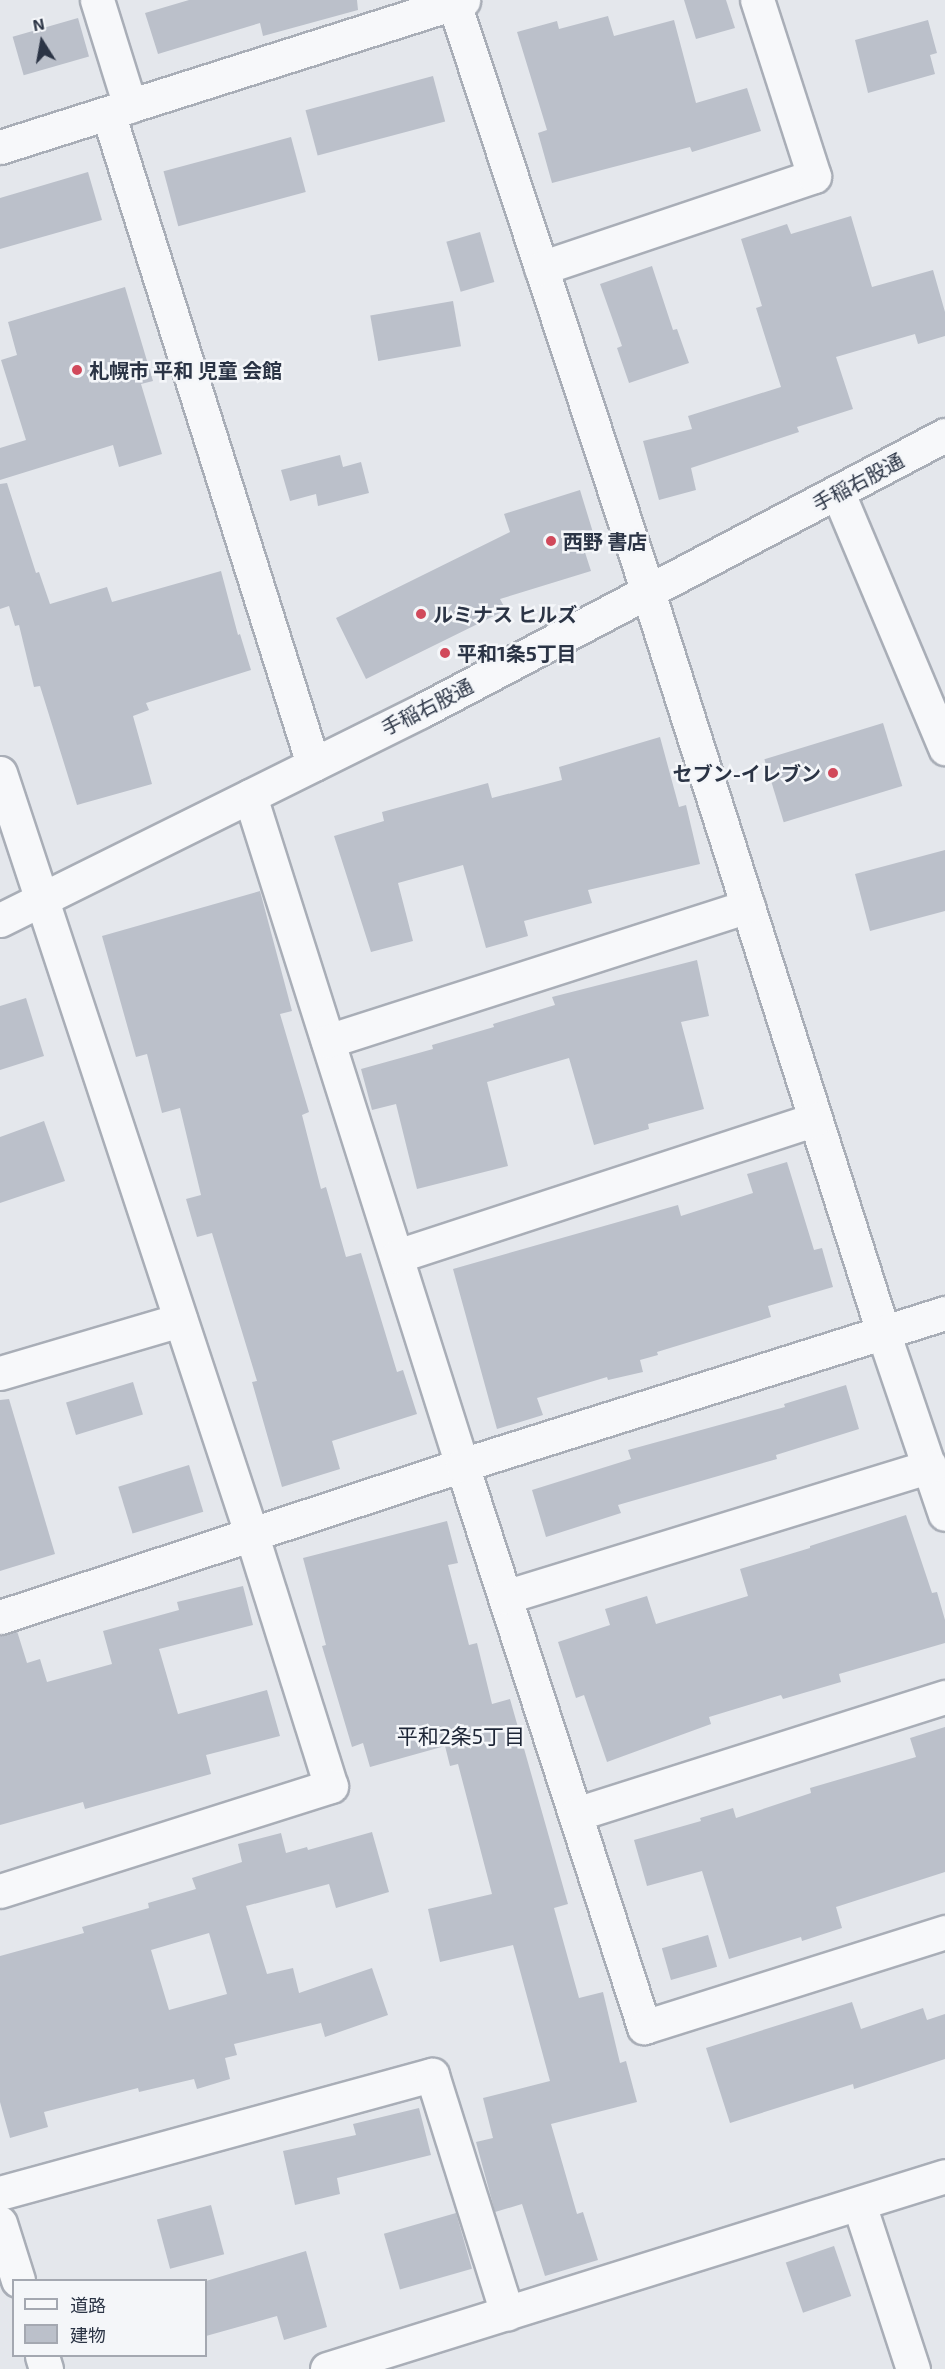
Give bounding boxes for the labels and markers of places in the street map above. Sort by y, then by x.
place label: 札幌市 平和 児童 会館 [89,358,282,382]
marker: 札幌市 平和 児童 会館 [70,363,84,377]
place label: 西野 書店 [563,529,647,553]
marker: 西野 書店 [544,534,558,548]
place label: ルミナス ヒルズ [433,602,577,626]
marker: ルミナス ヒルズ [414,607,428,621]
place label: 平和1条5丁目 [457,641,577,665]
marker: 平和1条5丁目 [438,646,452,660]
place label: セブン-イレブン [673,761,821,785]
marker: セブン-イレブン [826,766,840,780]

